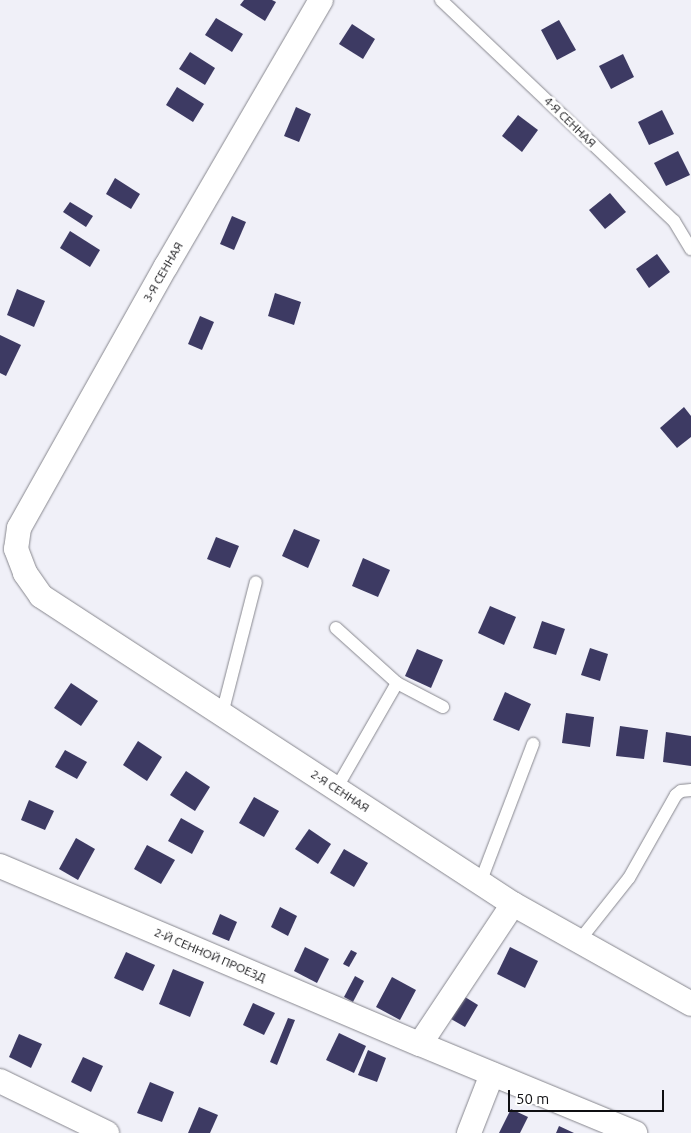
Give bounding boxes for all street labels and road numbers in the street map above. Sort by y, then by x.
street label: 4-Я СЕННАЯ [541,94,599,150]
street label: 3-Я СЕННАЯ [140,240,186,304]
street label: 2-Я СЕННАЯ [308,767,372,815]
street label: 2-Й СЕННОЙ ПРОЕЗД [152,925,268,985]

